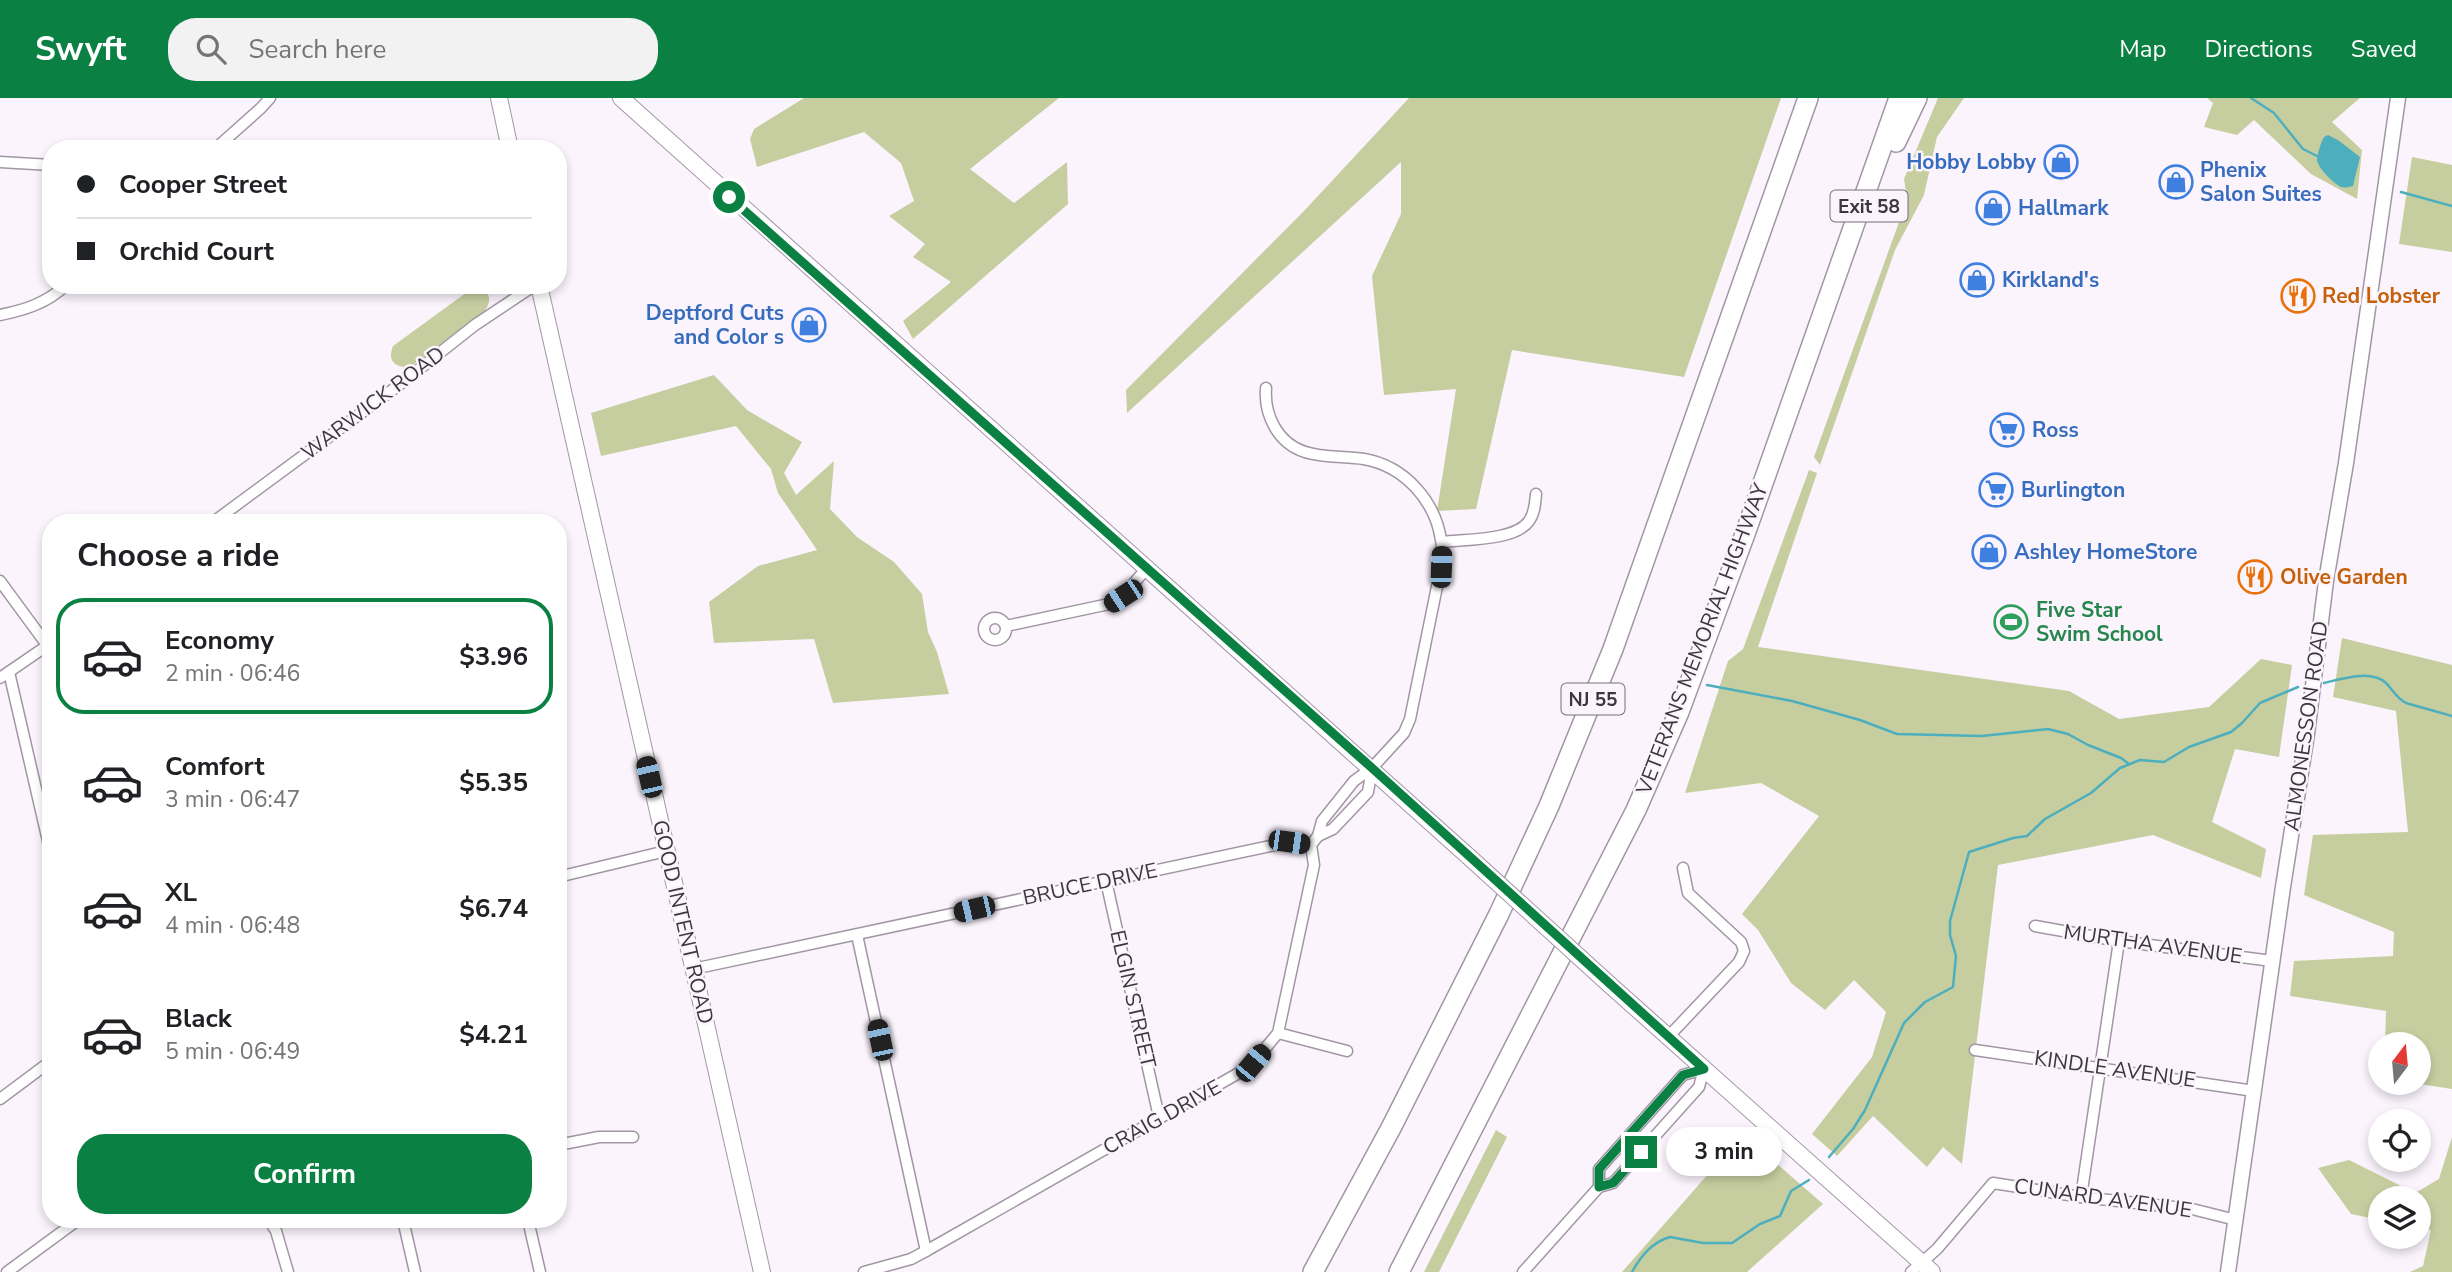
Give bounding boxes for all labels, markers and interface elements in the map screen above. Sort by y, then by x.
search box [168,18,658,81]
text: Swyft [35,27,126,72]
icon: search [192,30,230,68]
text: Search here [248,32,386,67]
text: Map [2119,33,2166,65]
text: Directions [2204,33,2313,65]
text: Saved [2351,33,2417,65]
shop icon: Hobby Lobby [2042,143,2080,181]
place label: Hobby Lobby [1906,148,2037,176]
place label: Phenix Salon Suites [2200,156,2322,208]
shop icon: Phenix Salon Suites [2157,163,2195,201]
text: Cooper Street [119,167,287,202]
route start [713,181,745,213]
shop icon: Hallmark [1974,189,2012,227]
road number: Exit 58 [1830,190,1908,222]
place label: Hallmark [2018,194,2109,222]
text: Orchid Court [119,234,274,269]
shop icon: Kirkland's [1958,261,1996,299]
place label: Kirkland's [2002,266,2099,294]
restaurant icon: Red Lobster [2279,277,2317,315]
place label: Red Lobster [2322,282,2441,310]
place label: Deptford Cuts and Color s [646,299,784,351]
shop icon: Deptford Cuts and Color s [790,306,828,344]
street label: WARWICK ROAD [296,340,450,466]
supermarket icon: Ross [1988,411,2026,449]
place label: Ross [2032,416,2079,444]
supermarket icon: Burlington [1977,471,2015,509]
place label: Burlington [2021,476,2125,504]
street label: VETERANS MEMORIAL HIGHWAY [1629,479,1775,800]
shop icon: Ashley HomeStore [1970,533,2008,571]
text: Choose a ride [77,534,279,577]
place label: Ashley HomeStore [2014,538,2197,566]
car [1430,546,1453,588]
restaurant icon: Olive Garden [2236,558,2274,596]
place label: Olive Garden [2280,563,2408,591]
car [1100,576,1147,616]
place label: Five Star Swim School [2036,596,2163,648]
sports icon: Five Star Swim School [1992,603,2030,641]
street label: ALMONESSON ROAD [2277,619,2335,833]
text: Economy [165,623,274,658]
icon: car [81,625,144,688]
text: $3.96 [459,639,528,674]
text: 2 min · 06:46 [165,658,300,689]
road number: NJ 55 [1562,684,1624,714]
text: Comfort [165,749,265,784]
icon: car [81,751,144,814]
car [635,754,664,800]
text: $5.35 [459,765,528,800]
text: 3 min · 06:47 [165,784,300,815]
street label: GOOD INTENT ROAD [646,817,720,1027]
car [1267,829,1312,855]
street label: BRUCE DRIVE [1020,856,1160,912]
text: XL [165,875,197,910]
icon: car [81,877,144,940]
text: $6.74 [459,891,528,926]
car [952,894,997,924]
text: 4 min · 06:48 [165,910,300,941]
street label: MURTHA AVENUE [2062,918,2244,970]
street label: ELGIN STREET [1104,927,1163,1071]
text: Black [165,1001,232,1036]
icon: car [81,1003,144,1066]
text: $4.21 [459,1017,528,1052]
car [866,1017,895,1063]
north arrow [2368,1032,2431,1096]
map controls [2368,1032,2431,1249]
text: 5 min · 06:49 [165,1036,300,1067]
car [1232,1040,1275,1086]
street label: KINDLE AVENUE [2033,1044,2197,1094]
street label: CRAIG DRIVE [1098,1073,1226,1161]
button: locate [2368,1109,2431,1172]
callout: 3 min [1666,1128,1781,1176]
button: Confirm [77,1134,532,1214]
route end [1625,1136,1657,1168]
text: 3 min [1694,1136,1754,1167]
street label: CUNARD AVENUE [2012,1172,2194,1224]
button: layers [2368,1186,2431,1249]

